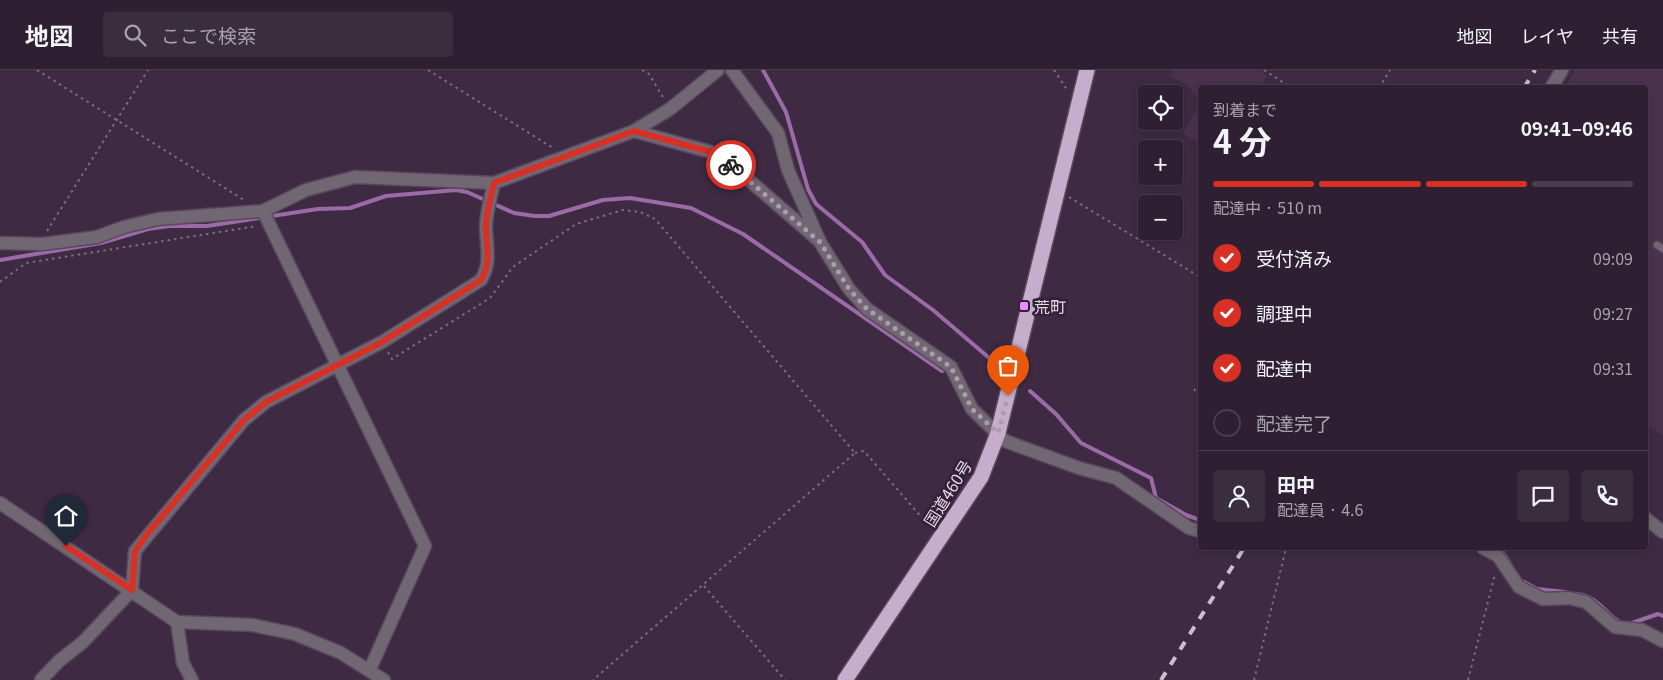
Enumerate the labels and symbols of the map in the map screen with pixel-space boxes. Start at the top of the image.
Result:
courier [706,140,756,190]
place label: 荒町 [1034,294,1066,318]
marker: 荒町 [1018,300,1030,312]
pin [987,345,1029,396]
street label: 国道460号 [917,455,977,531]
pin [45,495,87,546]

